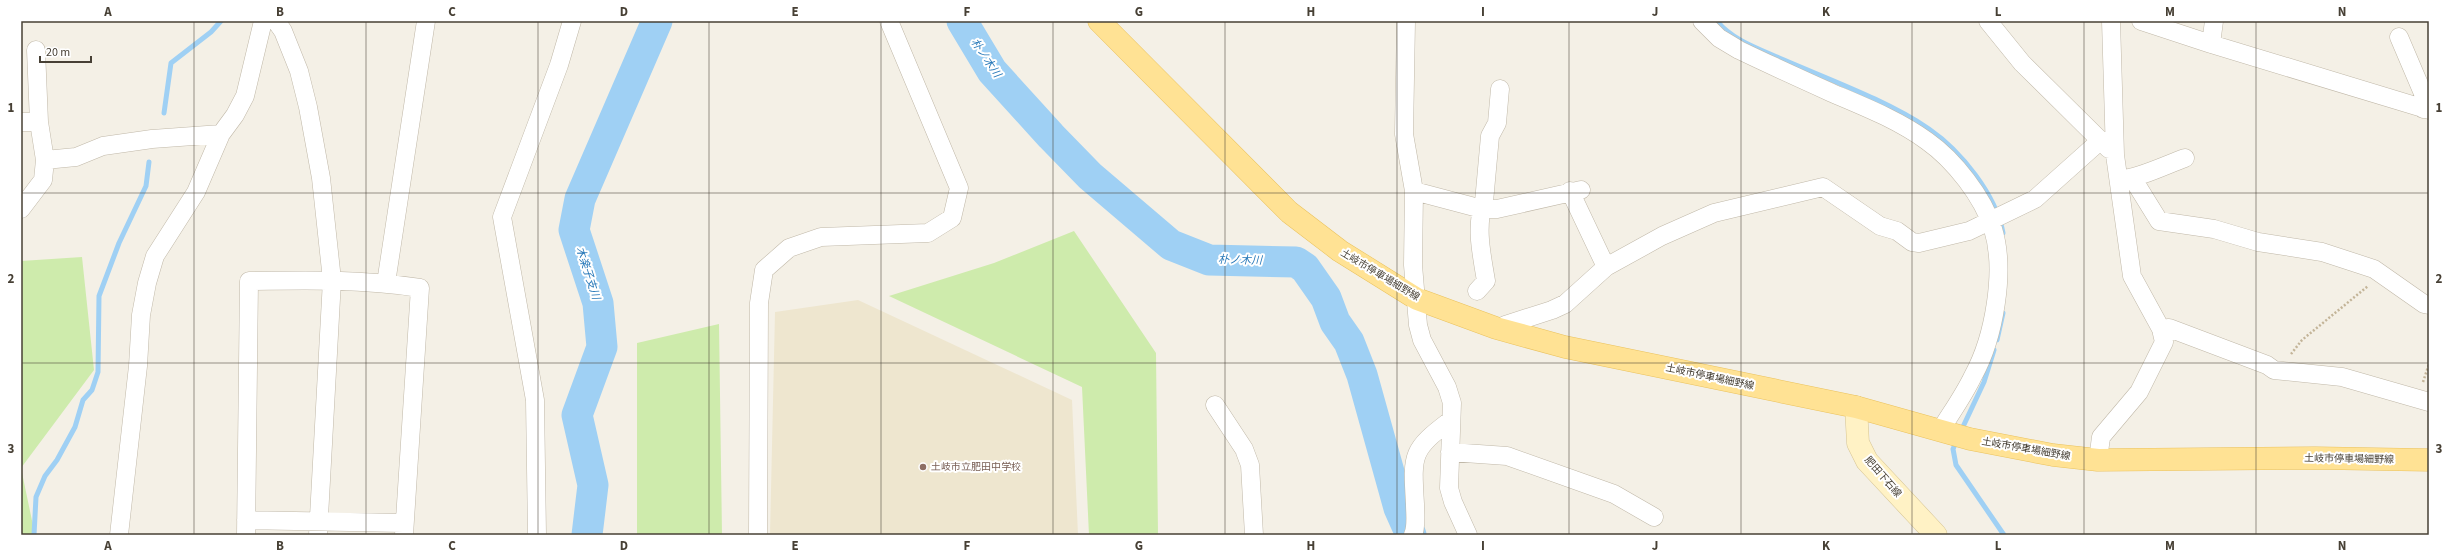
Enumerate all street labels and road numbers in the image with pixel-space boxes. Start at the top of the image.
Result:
street label: 土岐市停車場細野線 [1338,246,1422,304]
street label: 土岐市停車場細野線 [1665,361,1755,393]
street label: 土岐市停車場細野線 [1980,434,2072,464]
street label: 土岐市停車場細野線 [2304,451,2394,467]
street label: 肥田下石線 [1861,454,1905,500]

